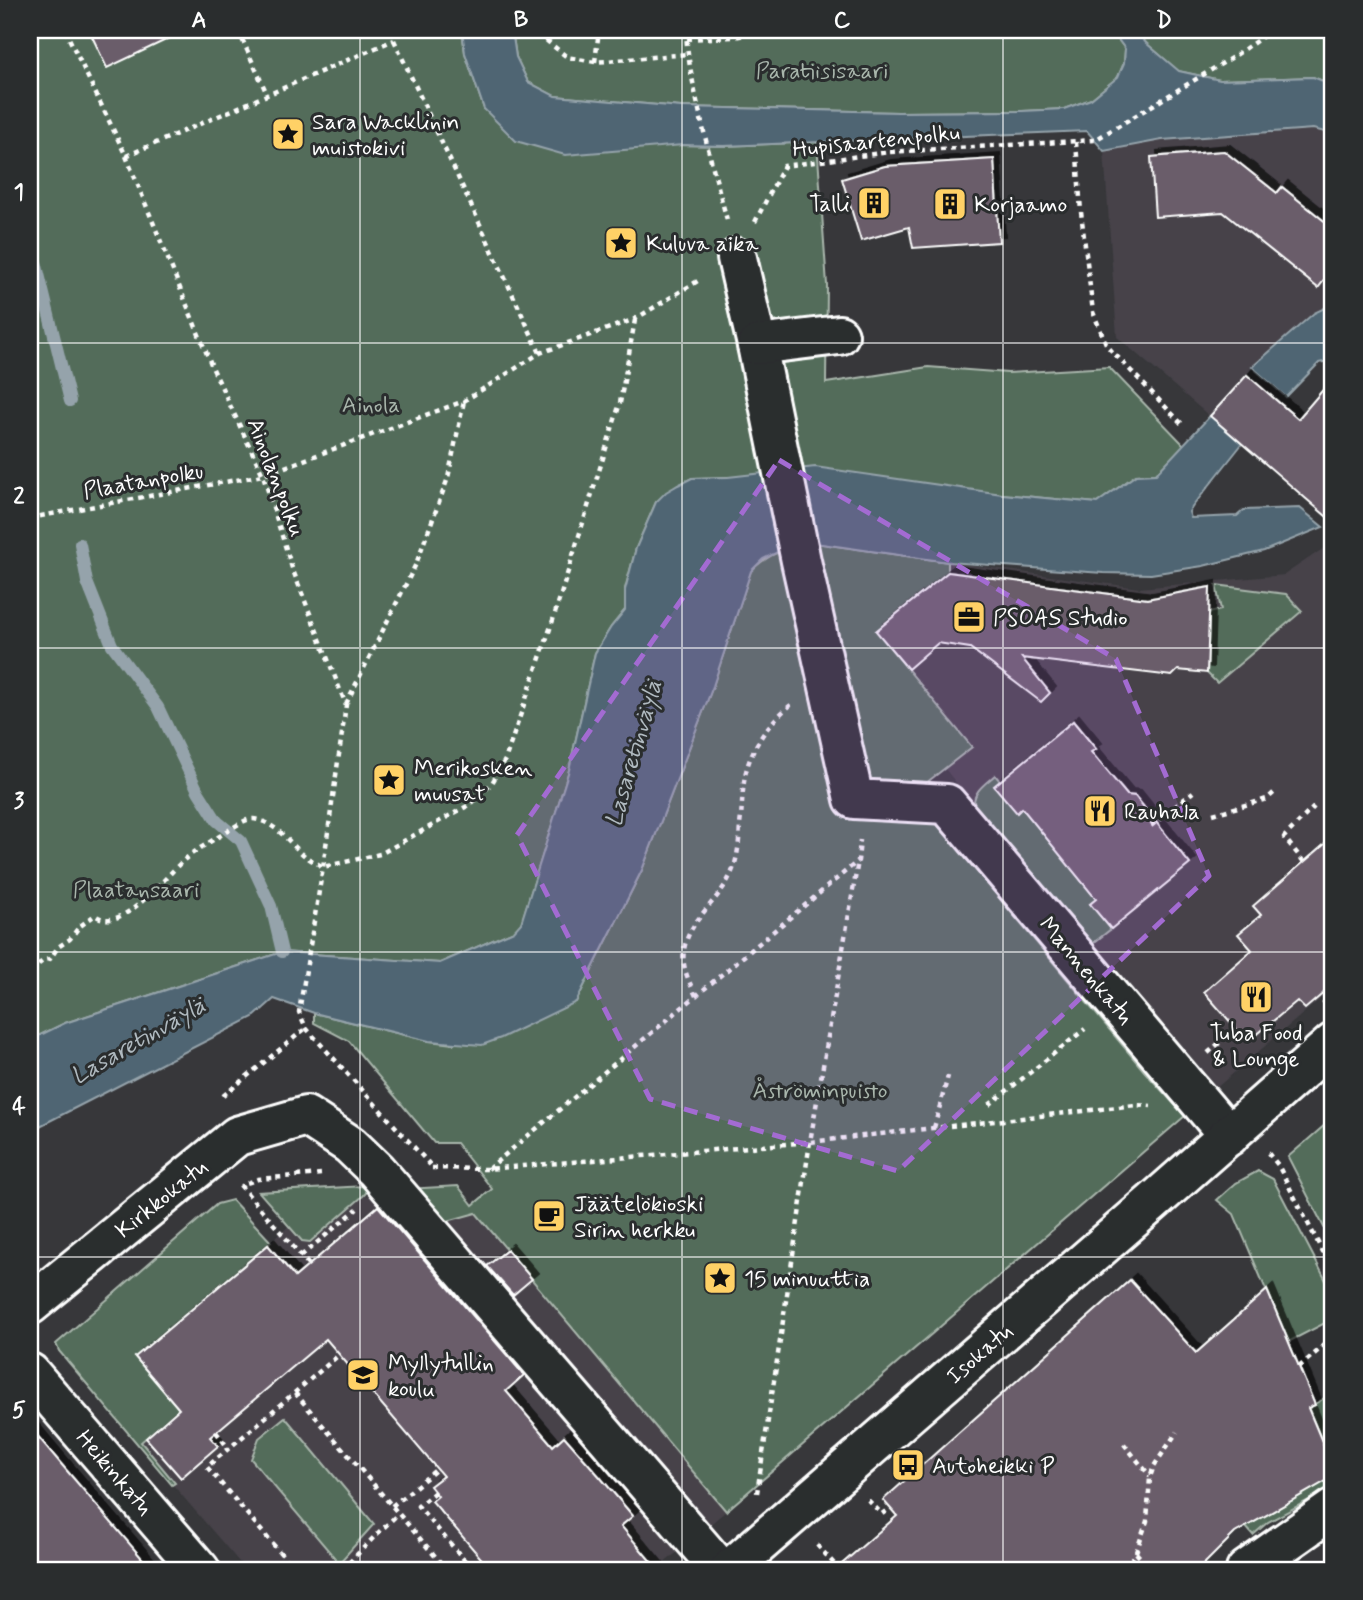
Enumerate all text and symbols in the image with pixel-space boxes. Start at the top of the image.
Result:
text: A [191,6,207,36]
text: B [514,6,529,36]
text: C [834,6,851,36]
text: D [1156,6,1172,36]
park label: Paratiisisaari [756,57,888,87]
place label: Sara Wacklinin muistokivi [312,108,460,164]
place icon: Sara Wacklinin muistokivi [269,115,307,153]
street label: Hupisaartenpolku [791,118,961,166]
text: 1 [14,178,24,208]
building icon: Talli [855,184,893,222]
building icon: Korjaamo [931,185,969,223]
place label: Talli [809,190,850,220]
place label: Korjaamo [974,191,1067,221]
place icon: Kuluva aika [602,224,640,262]
place label: Kuluva aika [646,230,759,260]
park label: Ainola [342,391,400,421]
street label: Ainolanpolku [239,414,311,541]
street label: Plaatanpolku [81,457,206,507]
text: 2 [13,482,25,512]
office icon: PSOAS Studio [950,598,988,636]
place label: PSOAS Studio [993,604,1128,634]
water label: Lasaretinväylä [599,675,671,830]
place label: Merikosken muusat [414,754,533,810]
place icon: Merikosken muusat [370,761,408,799]
text: 3 [14,787,25,817]
restaurant icon: Rauhala [1081,792,1119,830]
place label: Rauhala [1124,798,1200,828]
park label: Plaatansaari [73,876,199,906]
street label: Mannenkatu [1031,911,1139,1032]
restaurant icon: Tuba Food & Lounge [1237,978,1275,1016]
water label: Lasaretinväylä [66,989,213,1092]
place label: Tuba Food & Lounge [1209,1019,1303,1077]
park label: Åströminpuisto [752,1077,888,1107]
text: 4 [12,1092,26,1122]
street label: Kirkkokatu [110,1153,215,1246]
place label: Jäätelökioski Sirin herkku [574,1190,703,1246]
cafe icon: Jäätelökioski Sirin herkku [530,1197,568,1235]
place icon: 15 minuuttia [701,1259,739,1297]
place label: 15 minuuttia [744,1265,870,1295]
street label: Isokatu [941,1317,1020,1392]
place label: Myllytullin koulu [388,1349,494,1405]
school or university icon: Myllytullin koulu [344,1356,382,1394]
text: 5 [12,1396,26,1426]
street label: Heikinkatu [68,1424,159,1522]
bus stop icon: Autoheikki P [889,1446,927,1484]
place label: Autoheikki P [932,1452,1055,1482]

